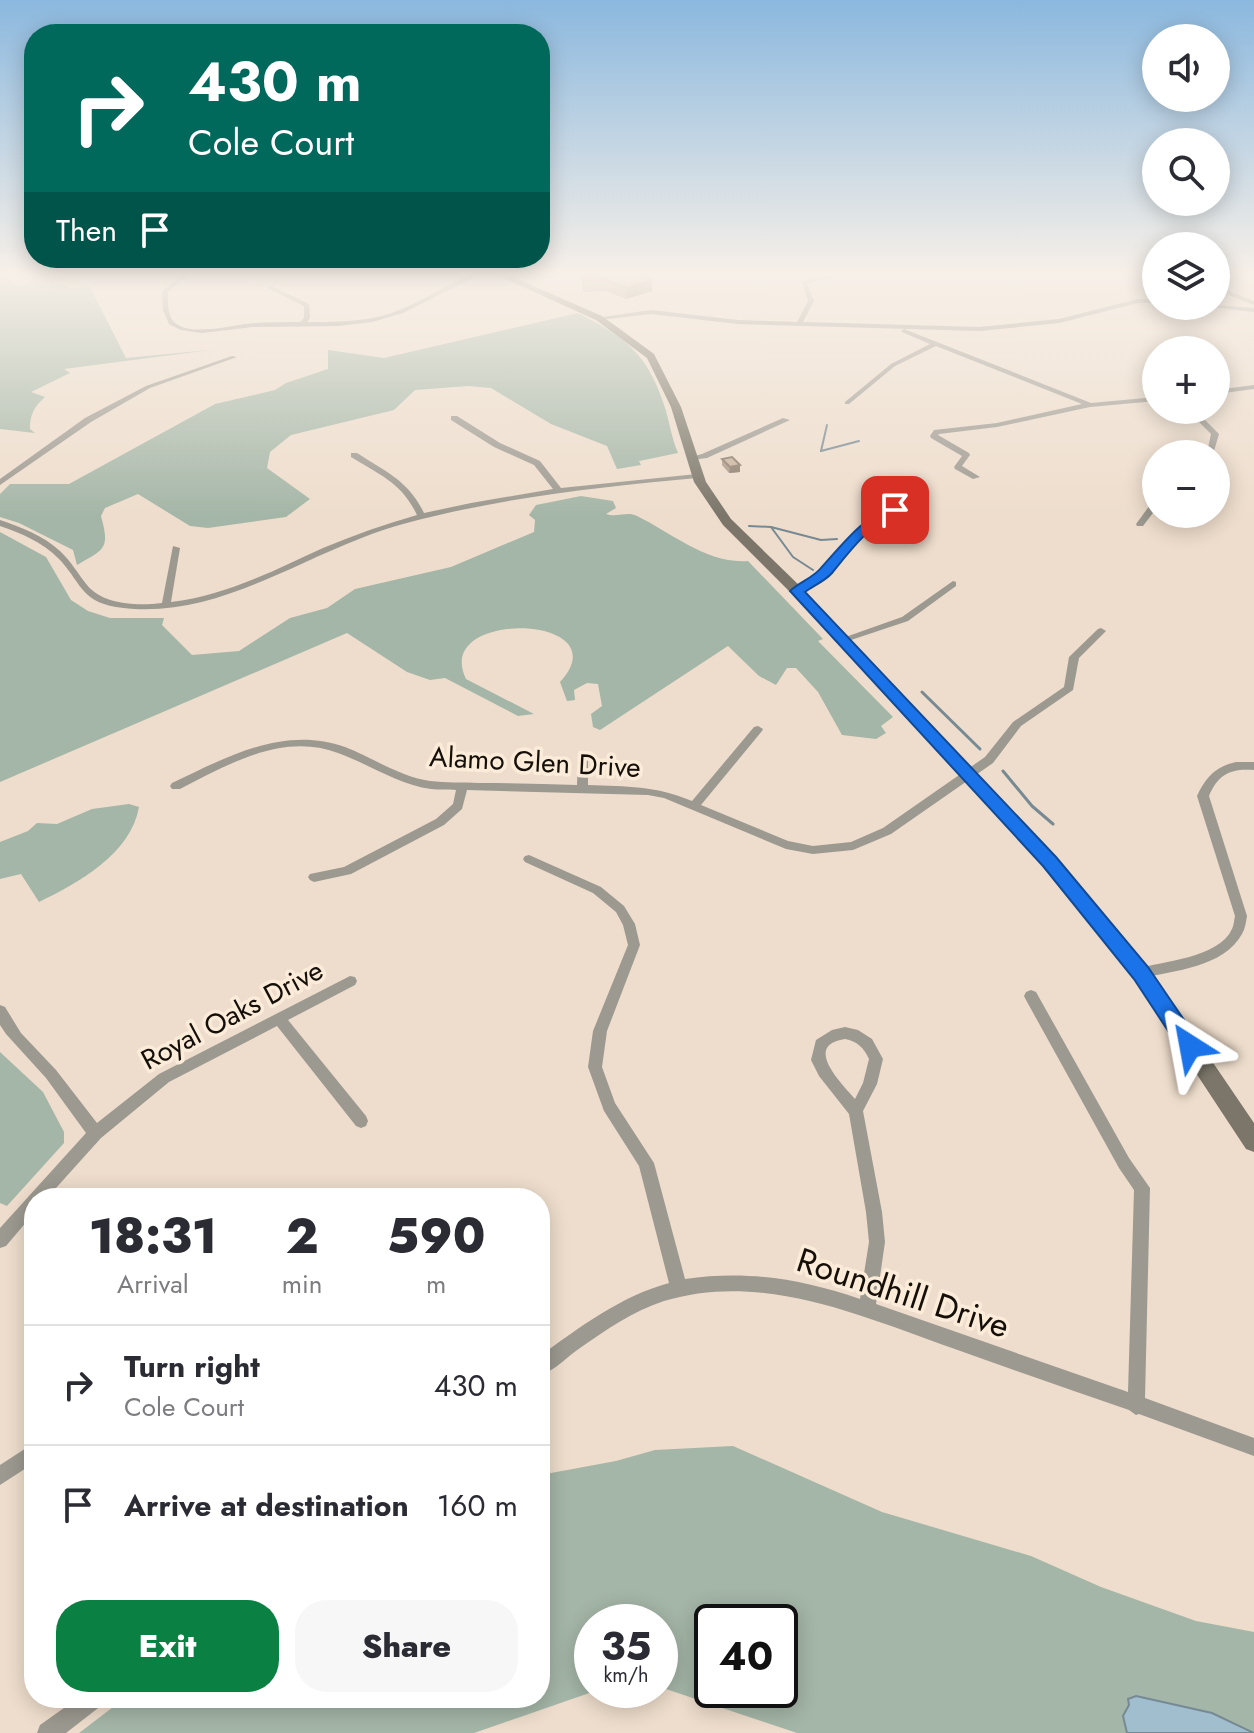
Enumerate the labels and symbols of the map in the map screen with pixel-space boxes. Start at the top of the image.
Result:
pin [861,476,929,544]
street label: Alamo Glen Drive [428,736,642,788]
street label: Royal Oaks Drive [134,950,330,1080]
position arrow [1148,1004,1232,1088]
street label: Roundhill Drive [790,1236,1016,1350]
speed limit sign: 40 [694,1604,798,1708]

